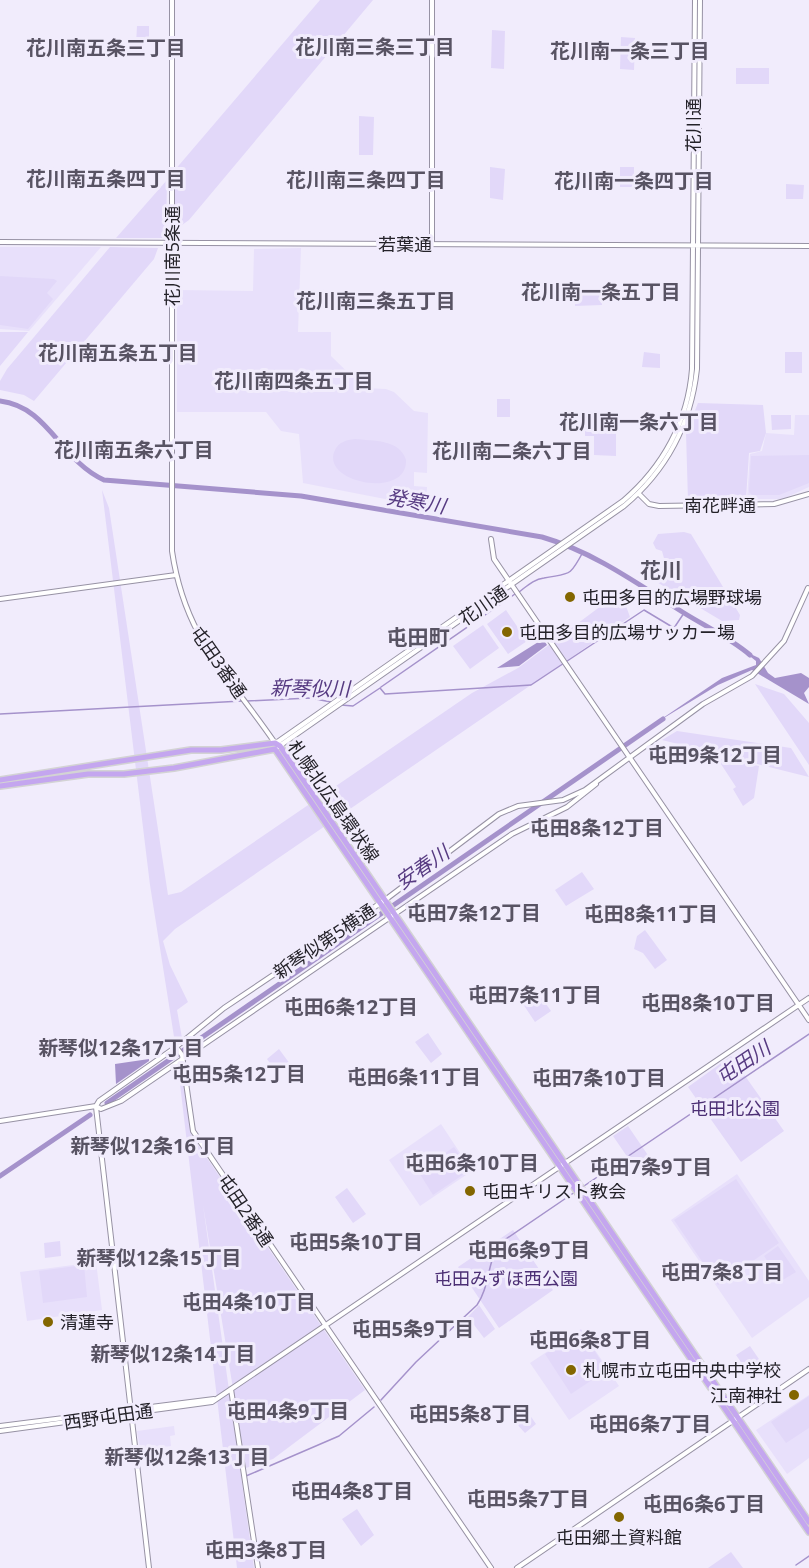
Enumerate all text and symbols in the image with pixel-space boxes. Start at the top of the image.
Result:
district label: 花川南三条三丁目 [295,33,455,60]
district label: 花川南五条三丁目 [26,34,186,61]
district label: 花川南一条三丁目 [550,37,710,64]
street label: 花川通 [681,98,705,152]
district label: 花川南五条四丁目 [26,165,186,192]
district label: 花川南三条四丁目 [286,166,446,193]
district label: 花川南一条四丁目 [554,167,714,194]
street label: 花川南5条通 [160,206,184,306]
street label: 若葉通 [378,232,432,256]
district label: 花川南一条五丁目 [521,278,681,305]
district label: 花川南三条五丁目 [296,287,456,314]
district label: 花川南五条五丁目 [38,339,198,366]
district label: 花川南四条五丁目 [214,367,374,394]
district label: 花川南一条六丁目 [559,408,719,435]
district label: 花川南五条六丁目 [54,436,214,463]
district label: 花川南二条六丁目 [432,437,592,464]
water label: 発寒川 [384,482,450,520]
street label: 南花畔通 [684,493,756,517]
district label: 花川 [640,556,682,584]
street label: 花川通 [454,580,512,630]
place label: 屯田多目的広場野球場 [582,585,762,609]
marker: 屯田多目的広場野球場 [563,590,577,604]
place label: 屯田多目的広場サッカー場 [519,620,735,644]
street label: 屯田3番通 [186,621,252,703]
district label: 屯田町 [387,623,450,651]
marker: 屯田多目的広場サッカー場 [500,625,514,639]
water label: 新琴似川 [270,674,352,702]
street label: 札幌北広島環状線 [283,735,385,867]
district label: 屯田9条12丁目 [648,741,782,768]
district label: 屯田8条12丁目 [530,814,664,841]
water label: 安春川 [390,838,456,895]
street label: 新琴似第5横通 [268,898,380,984]
district label: 屯田7条12丁目 [407,899,541,926]
district label: 屯田8条11丁目 [584,900,718,927]
district label: 屯田7条11丁目 [468,981,602,1008]
district label: 屯田8条10丁目 [641,989,775,1016]
district label: 屯田6条12丁目 [284,993,418,1020]
water label: 屯田川 [711,1033,777,1090]
district label: 新琴似12条17丁目 [38,1034,204,1061]
district label: 屯田5条12丁目 [172,1060,306,1087]
district label: 屯田6条11丁目 [347,1063,481,1090]
district label: 屯田7条10丁目 [532,1064,666,1091]
park label: 屯田北公園 [690,1096,780,1120]
district label: 新琴似12条16丁目 [70,1132,236,1159]
district label: 屯田6条10丁目 [405,1149,539,1176]
district label: 屯田7条9丁目 [590,1153,712,1180]
street label: 屯田2番通 [213,1169,279,1251]
place label: 屯田キリスト教会 [482,1179,626,1203]
marker: 屯田キリスト教会 [463,1184,477,1198]
district label: 屯田5条10丁目 [289,1228,423,1255]
district label: 屯田6条9丁目 [468,1236,590,1263]
district label: 新琴似12条15丁目 [76,1244,242,1271]
district label: 屯田7条8丁目 [661,1258,783,1285]
park label: 屯田みずほ西公園 [434,1266,578,1290]
district label: 屯田4条10丁目 [182,1288,316,1315]
place label: 清蓮寺 [60,1310,114,1334]
marker: 清蓮寺 [41,1315,55,1329]
district label: 屯田5条9丁目 [352,1315,474,1342]
district label: 屯田6条8丁目 [529,1326,651,1353]
district label: 新琴似12条14丁目 [90,1340,256,1367]
place label: 札幌市立屯田中央中学校 [583,1358,781,1382]
marker: 札幌市立屯田中央中学校 [564,1363,578,1377]
place label: 江南神社 [710,1383,782,1407]
marker: 江南神社 [787,1388,801,1402]
district label: 屯田4条9丁目 [227,1397,349,1424]
street label: 西野屯田通 [62,1398,154,1434]
district label: 屯田5条8丁目 [409,1400,531,1427]
district label: 屯田6条7丁目 [589,1410,711,1437]
district label: 新琴似12条13丁目 [104,1443,270,1470]
district label: 屯田4条8丁目 [291,1477,413,1504]
district label: 屯田5条7丁目 [467,1485,589,1512]
district label: 屯田6条6丁目 [643,1490,765,1517]
marker: 屯田郷土資料館 [612,1510,626,1524]
place label: 屯田郷土資料館 [556,1525,682,1549]
district label: 屯田3条8丁目 [205,1536,327,1563]

